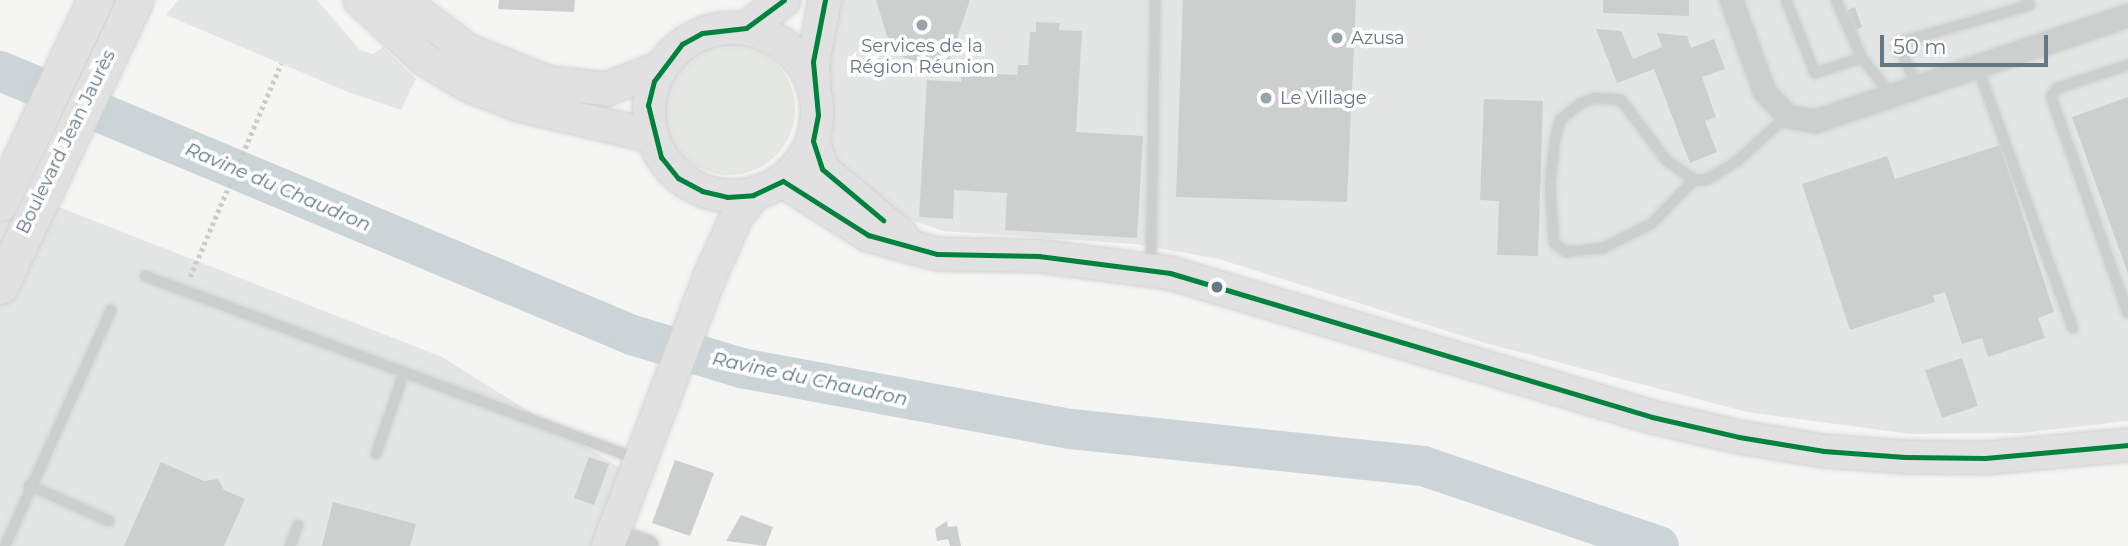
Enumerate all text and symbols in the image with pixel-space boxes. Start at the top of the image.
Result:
marker: Services de la Région Réunion [914,17,930,33]
scale bar [1883,21,2051,65]
place label: Azusa [1351,27,1405,49]
marker: Azusa [1329,30,1345,46]
text: 50 m [1893,34,1947,59]
place label: Services de la Région Réunion [849,36,995,78]
street label: Boulevard Jean Jaurès [12,47,120,237]
place label: Le Village [1280,87,1367,109]
marker: Le Village [1258,90,1274,106]
water label: Ravine du Chaudron [182,138,374,236]
unlabelled marker [1210,280,1224,294]
water label: Ravine du Chaudron [710,347,910,411]

